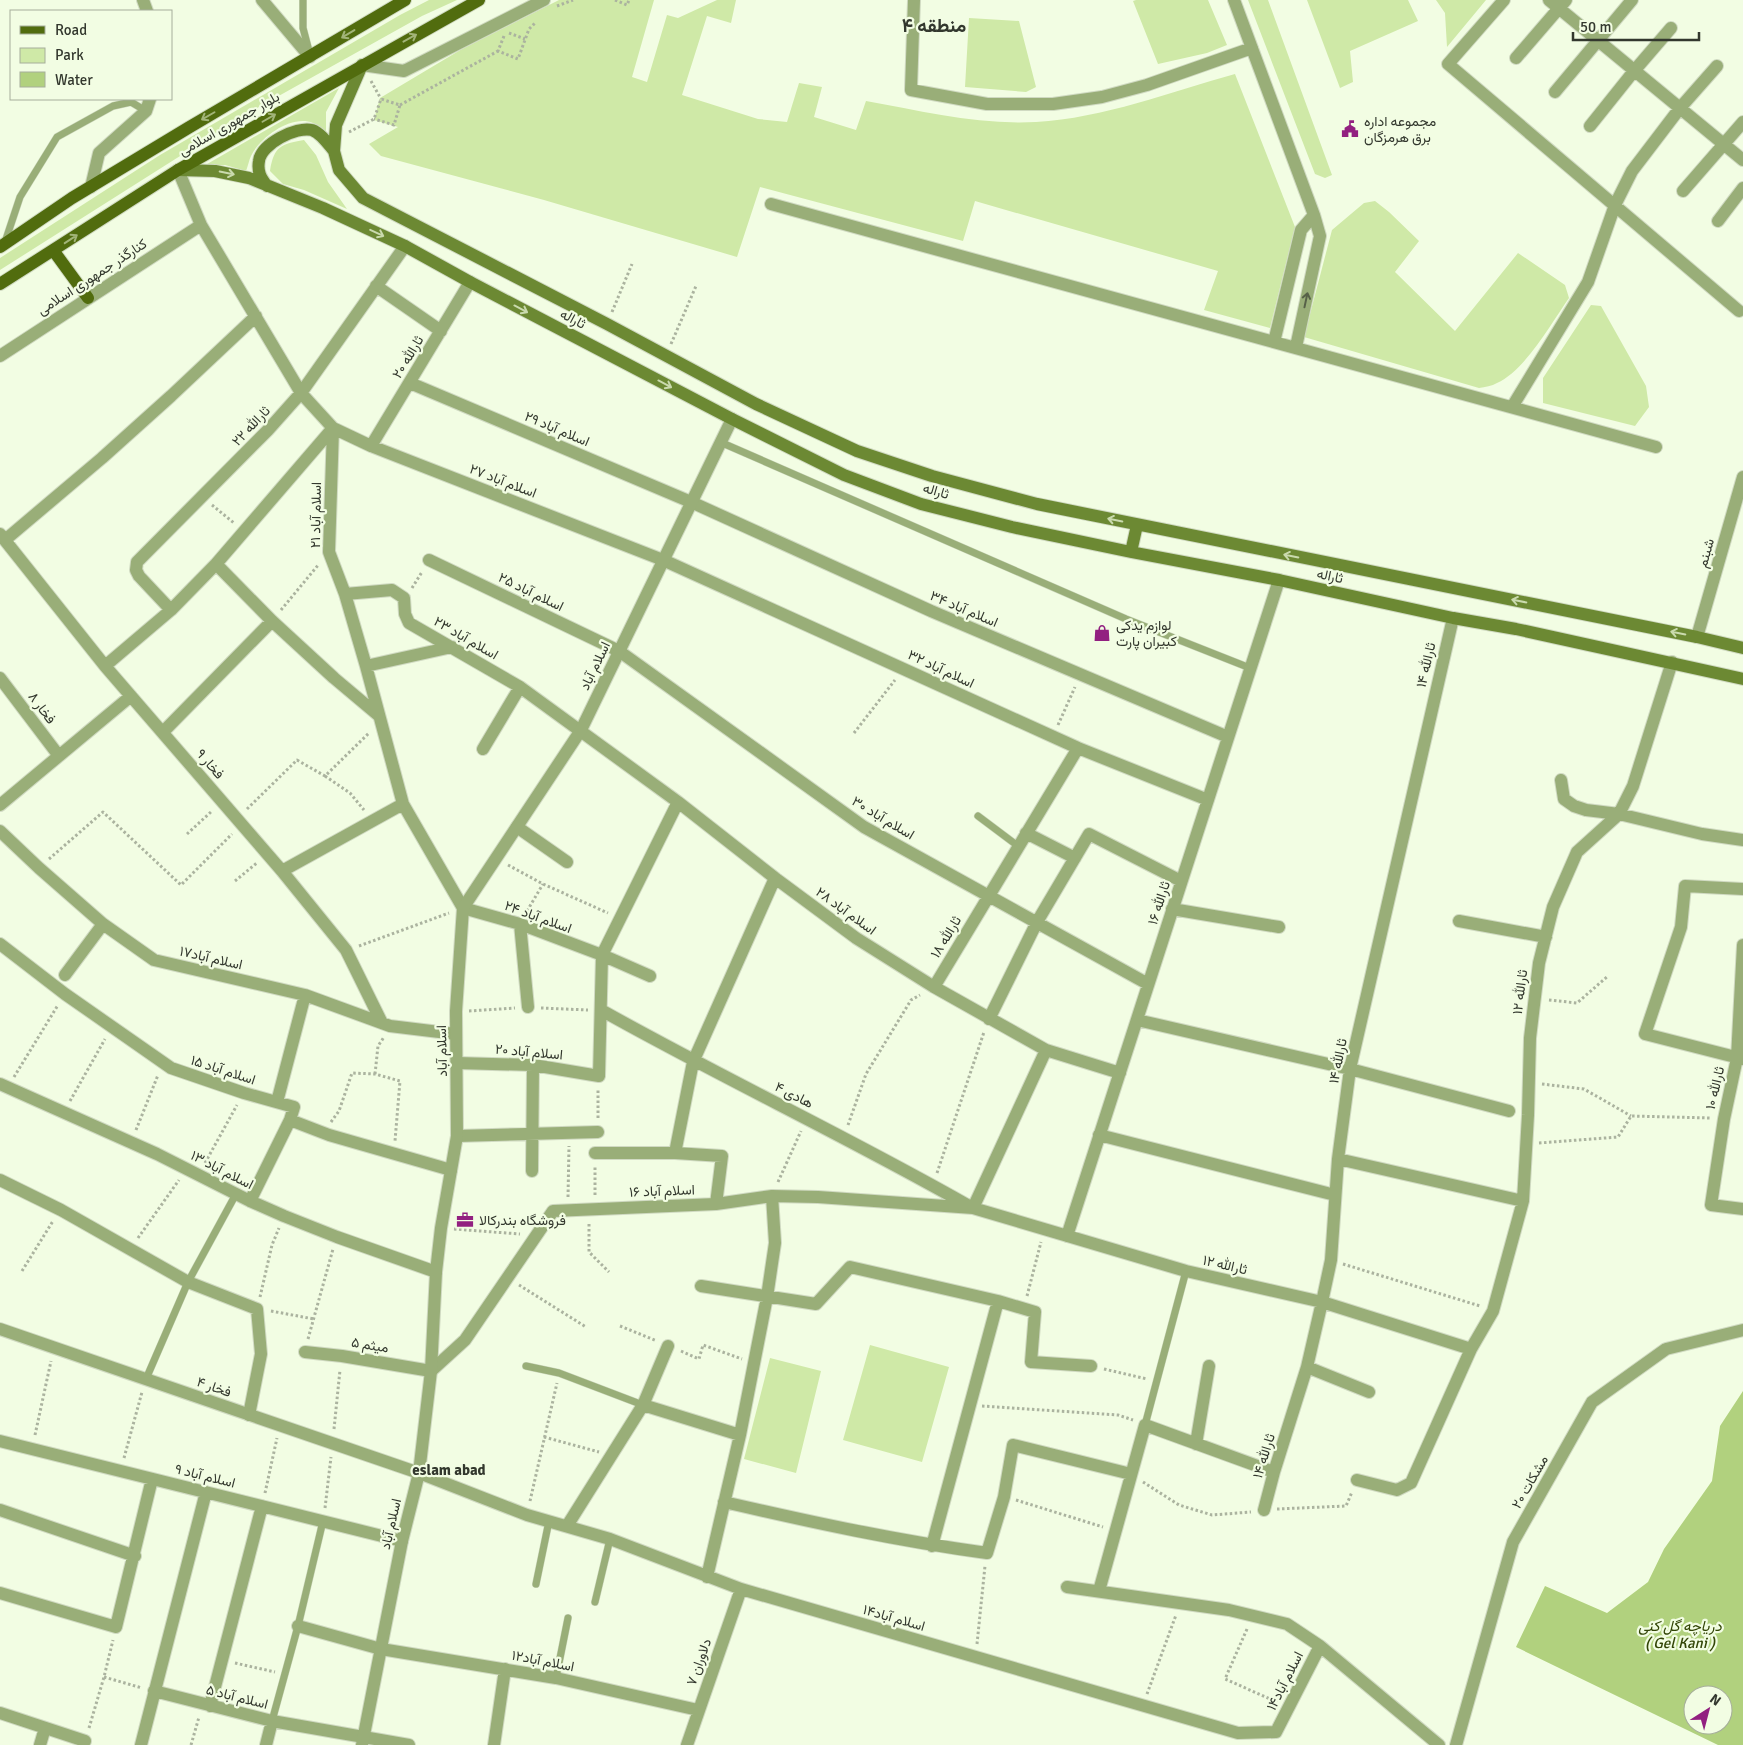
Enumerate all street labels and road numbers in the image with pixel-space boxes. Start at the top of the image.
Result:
street label: بلوار جمهوری اسلامی [175,88,283,160]
street label: کنارگذر جمهوری اسلامی [34,235,150,319]
street label: ثاراله [557,305,589,333]
street label: ثارالله ۲۰ [389,332,428,382]
street label: ثارالله ۲۲ [228,402,274,450]
street label: اسلام آباد ۲۹ [522,408,592,450]
street label: اسلام آباد ۲۷ [467,460,539,502]
street label: ثاراله [921,479,952,503]
street label: اسلام آباد ۲۱ [307,482,325,548]
street label: شبنم [1694,536,1718,570]
street label: ثاراله [1315,565,1345,587]
street label: اسلام آباد ۲۵ [496,569,566,615]
street label: اسلام آباد ۳۴ [927,587,1001,631]
street label: اسلام آباد ۲۳ [431,613,501,663]
street label: اسلام آباد [576,639,614,693]
street label: ثارالله ۱۴ [1413,640,1440,689]
street label: اسلام آباد ۳۲ [905,646,977,692]
street label: فخار ۸ [24,689,60,727]
street label: فخار ۹ [192,746,228,782]
street label: اسلام آباد ۳۰ [849,793,917,843]
street label: ثارالله ۱۶ [1144,879,1174,927]
street label: اسلام آباد ۲۸ [812,883,880,939]
street label: اسلام آباد ۲۴ [502,897,574,937]
street label: ثارالله ۱۸ [927,913,965,961]
street label: اسلام آباد۱۷ [178,943,244,973]
street label: ثارالله ۱۲ [1509,968,1531,1015]
street label: اسلام آباد [433,1025,451,1077]
street label: ثارالله ۱۴ [1325,1037,1351,1085]
street label: اسلام آباد ۲۰ [494,1041,564,1063]
street label: اسلام آباد ۱۵ [188,1052,258,1088]
street label: ثارالله ۱۰ [1702,1064,1728,1111]
street label: هادی ۴ [772,1078,816,1112]
street label: اسلام آباد ۱۳ [188,1147,256,1193]
street label: اسلام آباد ۱۶ [629,1181,695,1201]
street label: ثارالله ۱۲ [1201,1252,1249,1278]
street label: میثم ۵ [350,1334,390,1356]
street label: فخار ۴ [194,1373,234,1401]
street label: ثارالله ۱۴ [1249,1431,1279,1480]
street label: مشکات ۲۰ [1508,1452,1552,1512]
street label: اسلام آباد ۹ [173,1460,237,1492]
street label: اسلام آباد [377,1497,405,1551]
street label: اسلام آباد۱۴ [861,1601,927,1635]
street label: دلاوران ۷ [683,1636,715,1688]
street label: اسلام آباد۱۲ [510,1647,576,1675]
street label: اسلام آباد۱۴ [1263,1649,1307,1713]
street label: اسلام آباد ۵ [204,1681,270,1713]

